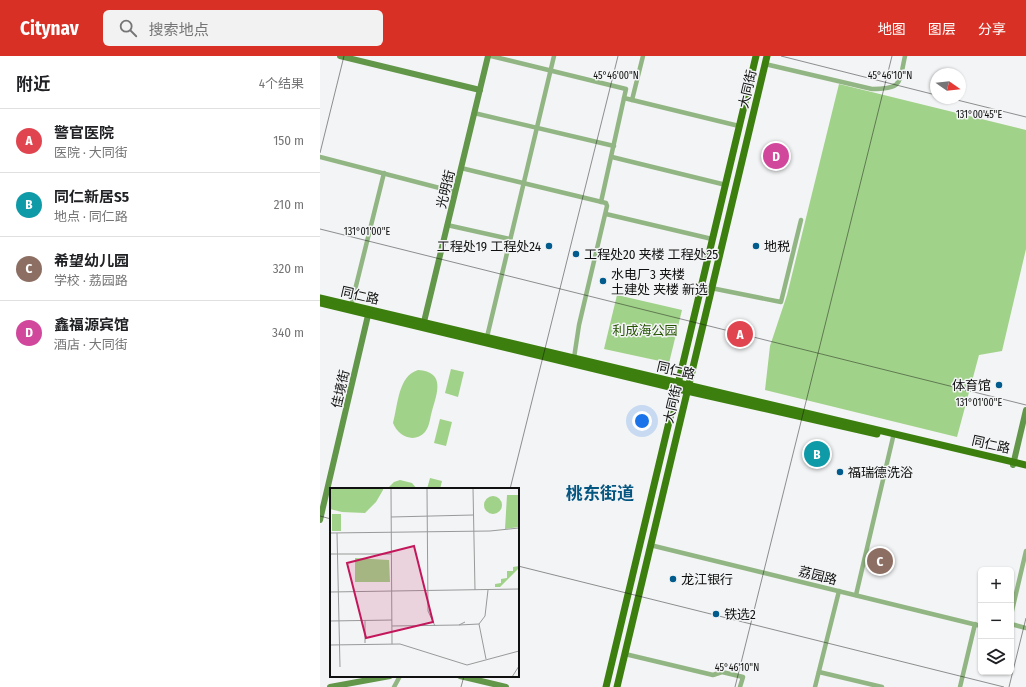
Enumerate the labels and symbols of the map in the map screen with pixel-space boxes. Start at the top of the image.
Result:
street label: 大同街 [736,68,759,110]
north arrow [930,68,966,104]
text: 45°46'00"N [593,70,639,82]
text: 45°46'10"N [868,70,912,82]
text: 131°00'45"E [956,109,1002,121]
pin: D [763,141,789,171]
street label: 光明街 [433,168,457,210]
text: 131°01'00"E [344,226,390,238]
place label: 工程处19 工程处24 [437,239,541,254]
place label: 地税 [764,239,790,254]
marker: 工程处19 工程处24 [544,241,554,251]
marker: 地税 [751,241,761,251]
place label: 工程处20 夹楼 工程处25 [584,247,718,262]
marker: 工程处20 夹楼 工程处25 [571,249,581,259]
place label: 水电厂3 夹楼 土建处 夹楼 新选 [611,267,708,297]
marker: 水电厂3 夹楼 土建处 夹楼 新选 [598,276,608,286]
street label: 同仁路 [339,284,381,307]
pin: A [727,319,753,349]
park label: 利成海公园 [612,323,678,338]
street label: 同仁路 [655,359,697,382]
street label: 佳境街 [329,368,352,410]
place label: 体育馆 [952,378,991,393]
marker: 体育馆 [994,380,1004,390]
street label: 大同街 [661,383,684,425]
text: 131°01'00"E [956,397,1002,409]
your location [632,411,652,431]
street label: 同仁路 [970,433,1012,456]
pin: B [804,439,830,469]
place label: 福瑞德洗浴 [848,465,913,480]
marker: 福瑞德洗浴 [835,467,845,477]
district label: 桃东街道 [566,483,634,504]
inset map [330,488,519,677]
pin: C [867,546,893,576]
street label: 荔园路 [797,563,839,587]
place label: 龙江银行 [681,572,733,587]
marker: 龙江银行 [668,574,678,584]
place label: 铁选2 [724,607,756,622]
marker: 铁选2 [711,609,721,619]
text: 45°46'10"N [715,662,759,674]

